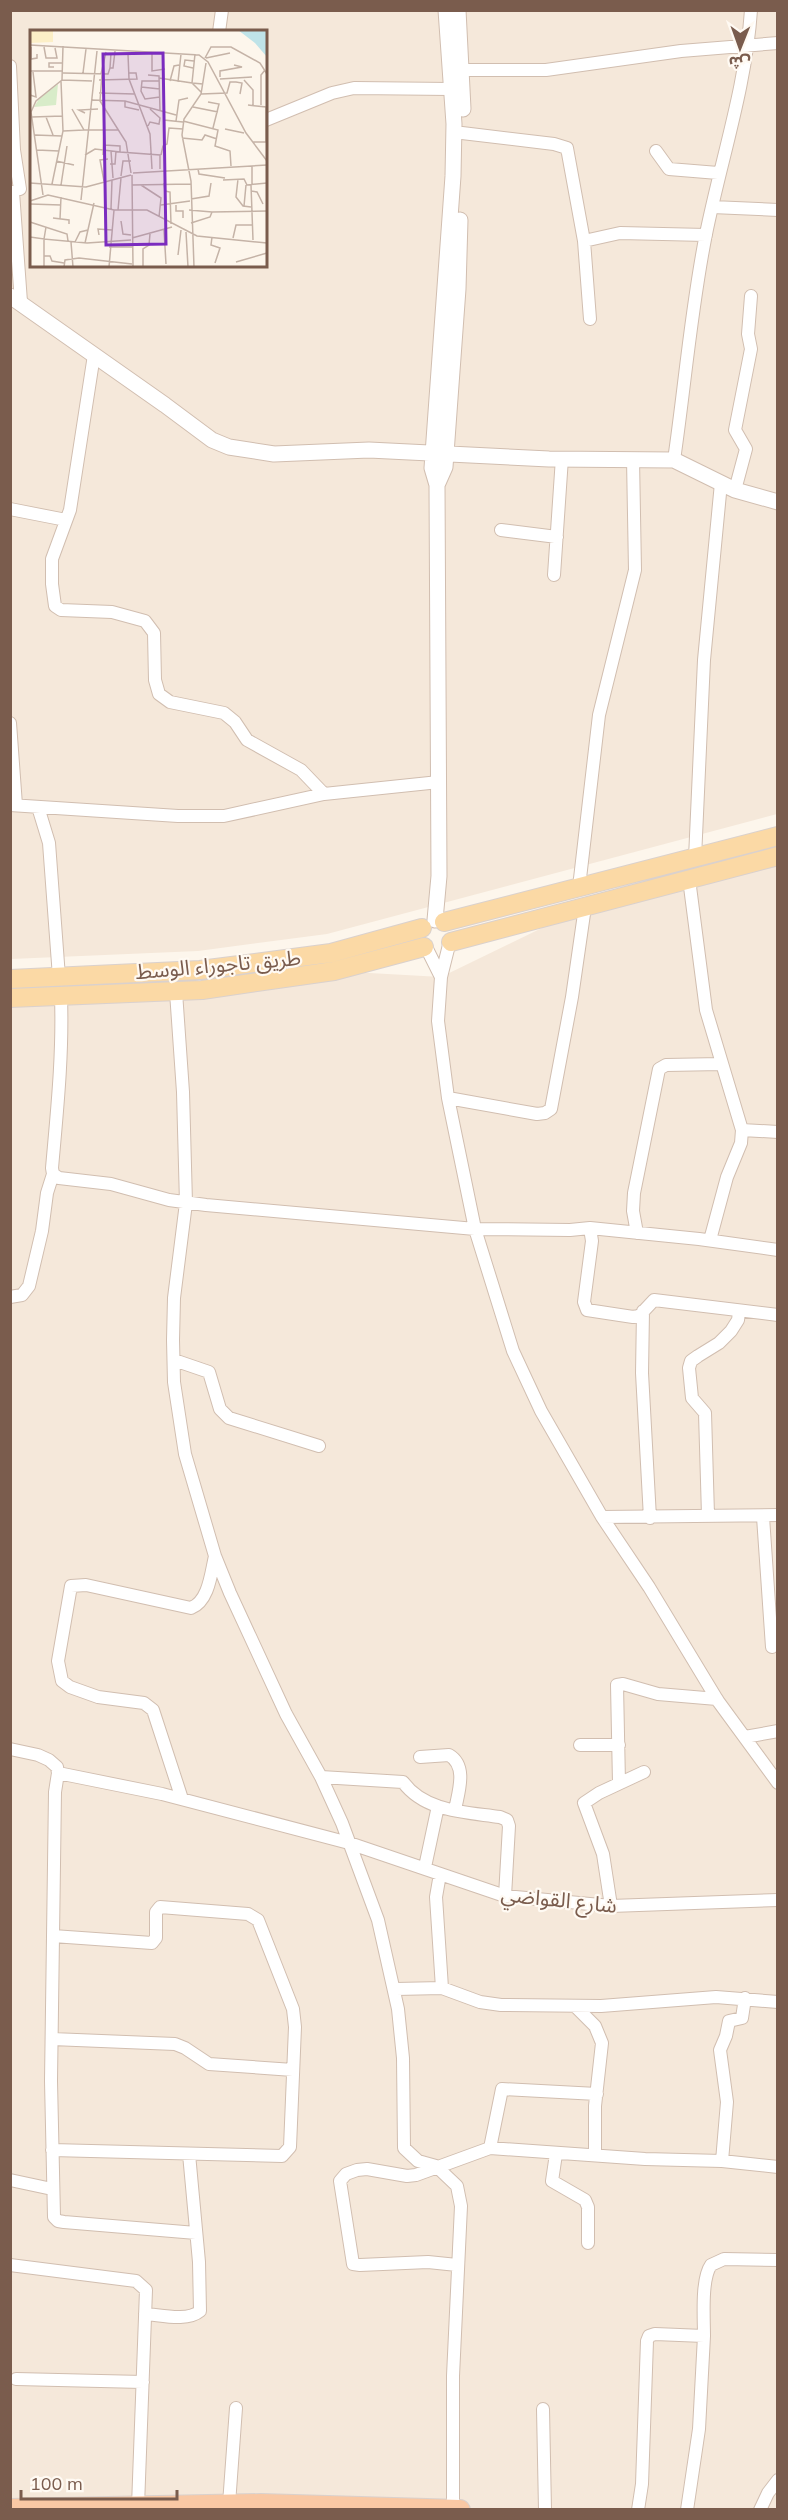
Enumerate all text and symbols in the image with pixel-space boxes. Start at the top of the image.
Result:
north arrow [710,18,770,78]
inset map [30,30,267,267]
text: ش [729,53,751,73]
street label: طريق تاجوراء الوسط [134,944,302,985]
street label: شارع القواضي [499,1880,618,1922]
scale bar [21,2463,177,2501]
text: 100 m [30,2472,83,2495]

